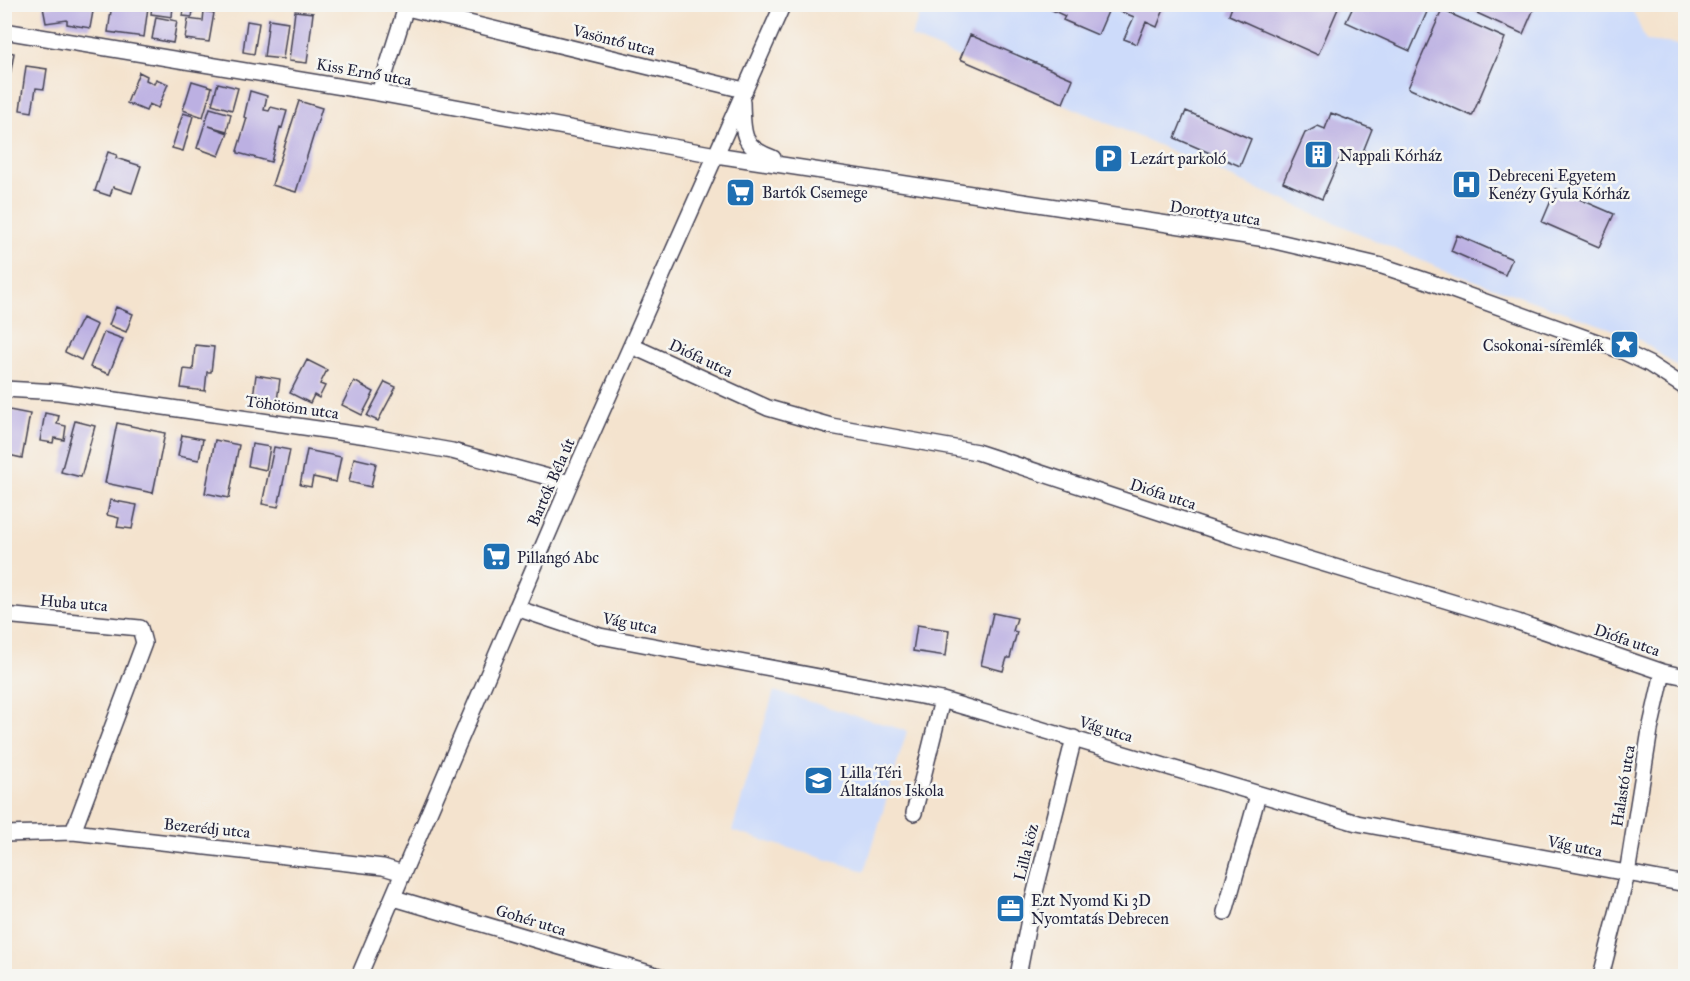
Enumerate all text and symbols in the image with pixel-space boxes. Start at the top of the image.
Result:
street label: Vasöntő utca [570,20,657,59]
street label: Kiss Ernő utca [315,54,413,90]
building icon: Nappali Kórház [1302,139,1334,171]
parking icon: Lezárt parkoló [1093,142,1125,174]
place label: Nappali Kórház [1339,146,1443,165]
place label: Lezárt parkoló [1130,149,1226,168]
place label: Debreceni Egyetem Kenézy Gyula Kórház [1488,166,1630,203]
hospital icon: Debreceni Egyetem Kenézy Gyula Kórház [1451,168,1483,200]
supermarket icon: Bartók Csemege [725,176,757,208]
place label: Bartók Csemege [762,183,868,203]
street label: Dorottya utca [1168,196,1262,230]
place icon: Csokonai-síremlék [1609,329,1641,361]
street label: Diófa utca [666,335,736,381]
place label: Csokonai-síremlék [1483,336,1605,355]
street label: Töhötöm utca [244,391,340,423]
street label: Bartók Béla út [523,435,579,529]
street label: Diófa utca [1128,474,1199,514]
supermarket icon: Pillangó Abc [480,541,512,573]
place label: Pillangó Abc [517,548,599,568]
street label: Huba utca [39,591,109,615]
street label: Vág utca [600,608,659,639]
street label: Diófa utca [1592,620,1663,660]
street label: Vág utca [1076,712,1135,747]
street label: Halastó utca [1607,744,1639,828]
place label: Lilla Téri Általános Iskola [839,763,944,800]
school or university icon: Lilla Téri Általános Iskola [803,765,835,797]
street label: Bezerédj utca [163,814,251,842]
street label: Lilla köz [1010,821,1042,882]
street label: Vág utca [1545,831,1604,862]
place label: Ezt Nyomd Ki 3D Nyomtatás Debrecen [1031,891,1169,928]
office icon: Ezt Nyomd Ki 3D Nyomtatás Debrecen [994,893,1026,925]
street label: Gohér utca [494,900,569,940]

